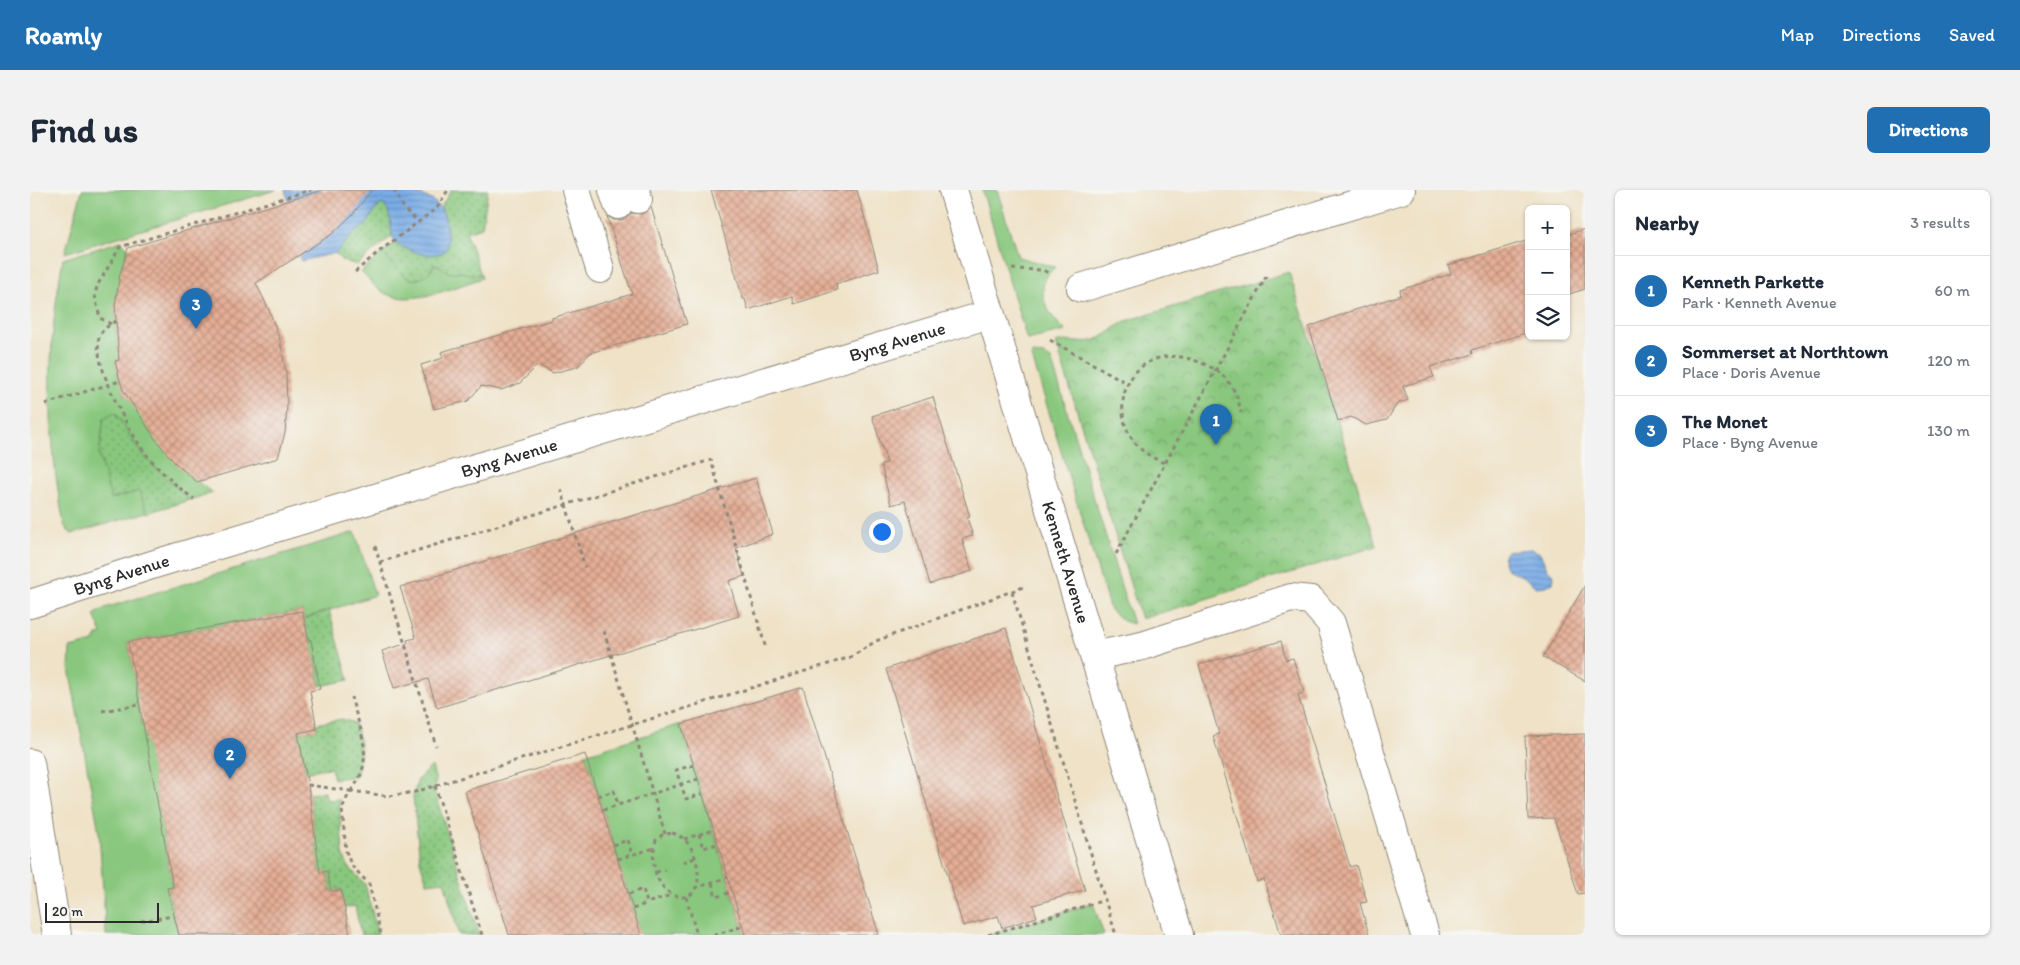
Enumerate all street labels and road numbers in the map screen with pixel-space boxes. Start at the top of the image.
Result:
street label: Byng Avenue [847,317,948,367]
street label: Byng Avenue [459,433,560,483]
street label: Kenneth Avenue [1037,499,1095,626]
street label: Byng Avenue [71,549,172,600]

